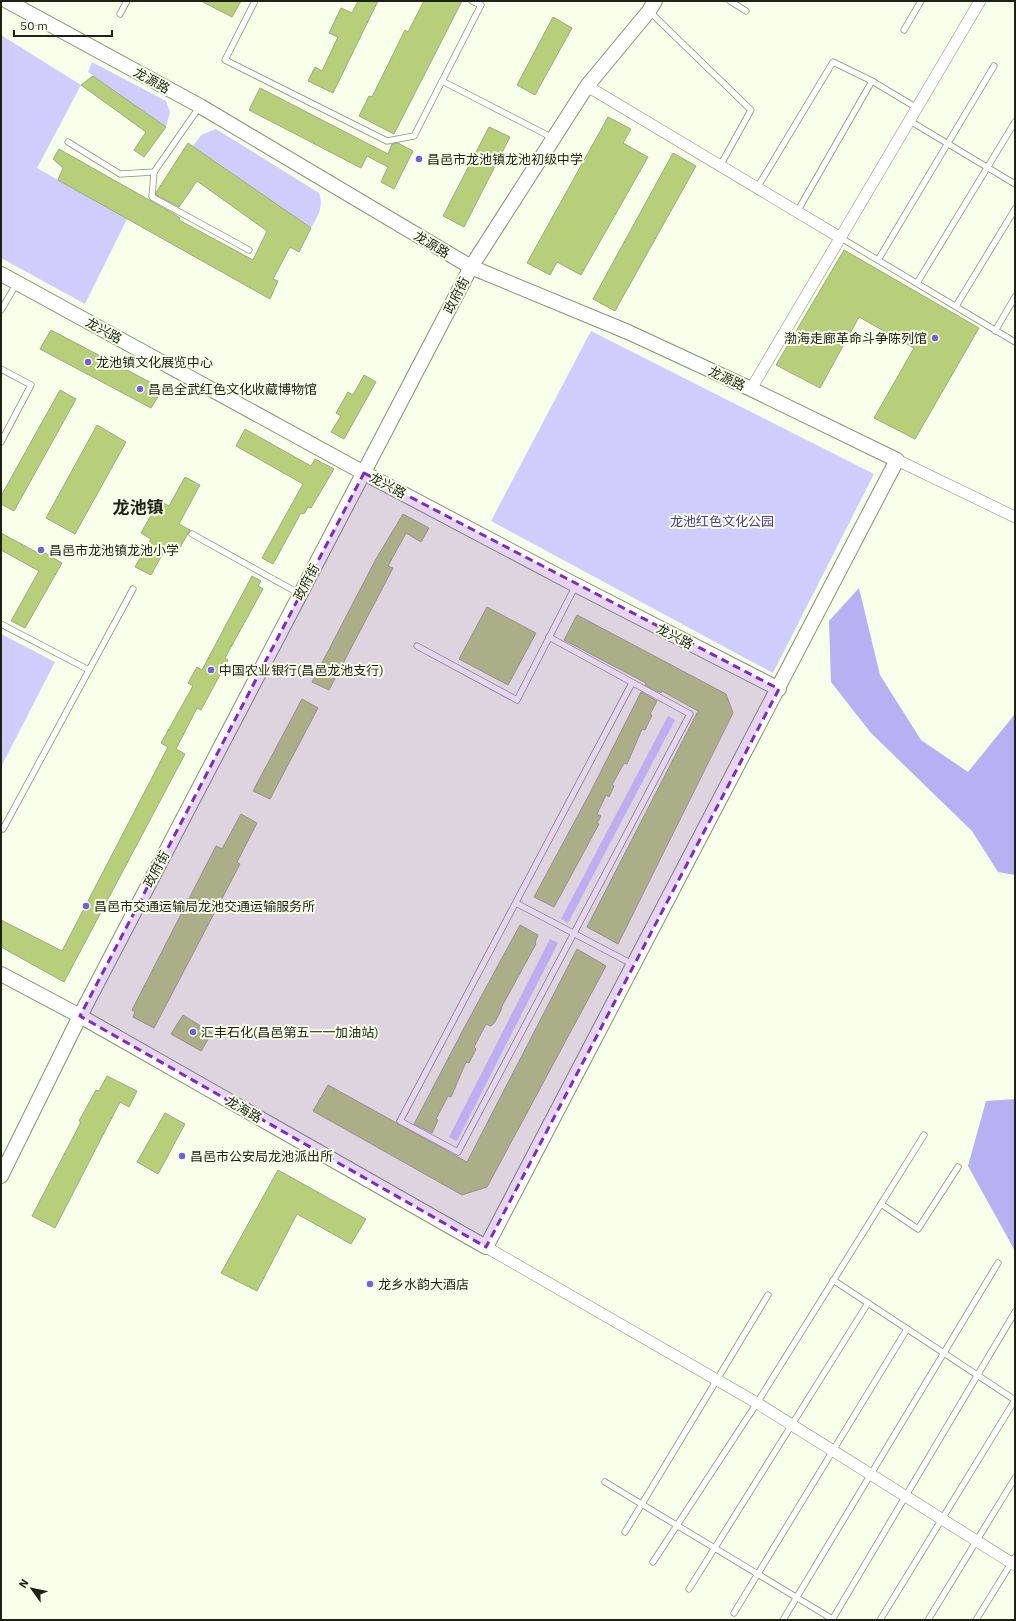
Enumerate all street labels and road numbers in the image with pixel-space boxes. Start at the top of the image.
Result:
street label: 龙源路 [131,64,173,97]
street label: 龙源路 [411,227,453,262]
street label: 政府街 [440,274,473,316]
street label: 龙兴路 [83,314,125,347]
street label: 龙源路 [706,363,748,394]
street label: 龙兴路 [367,469,409,502]
street label: 政府街 [290,561,323,603]
street label: 龙兴路 [654,620,696,653]
street label: 政府街 [140,848,173,890]
street label: 龙海路 [223,1092,265,1127]

